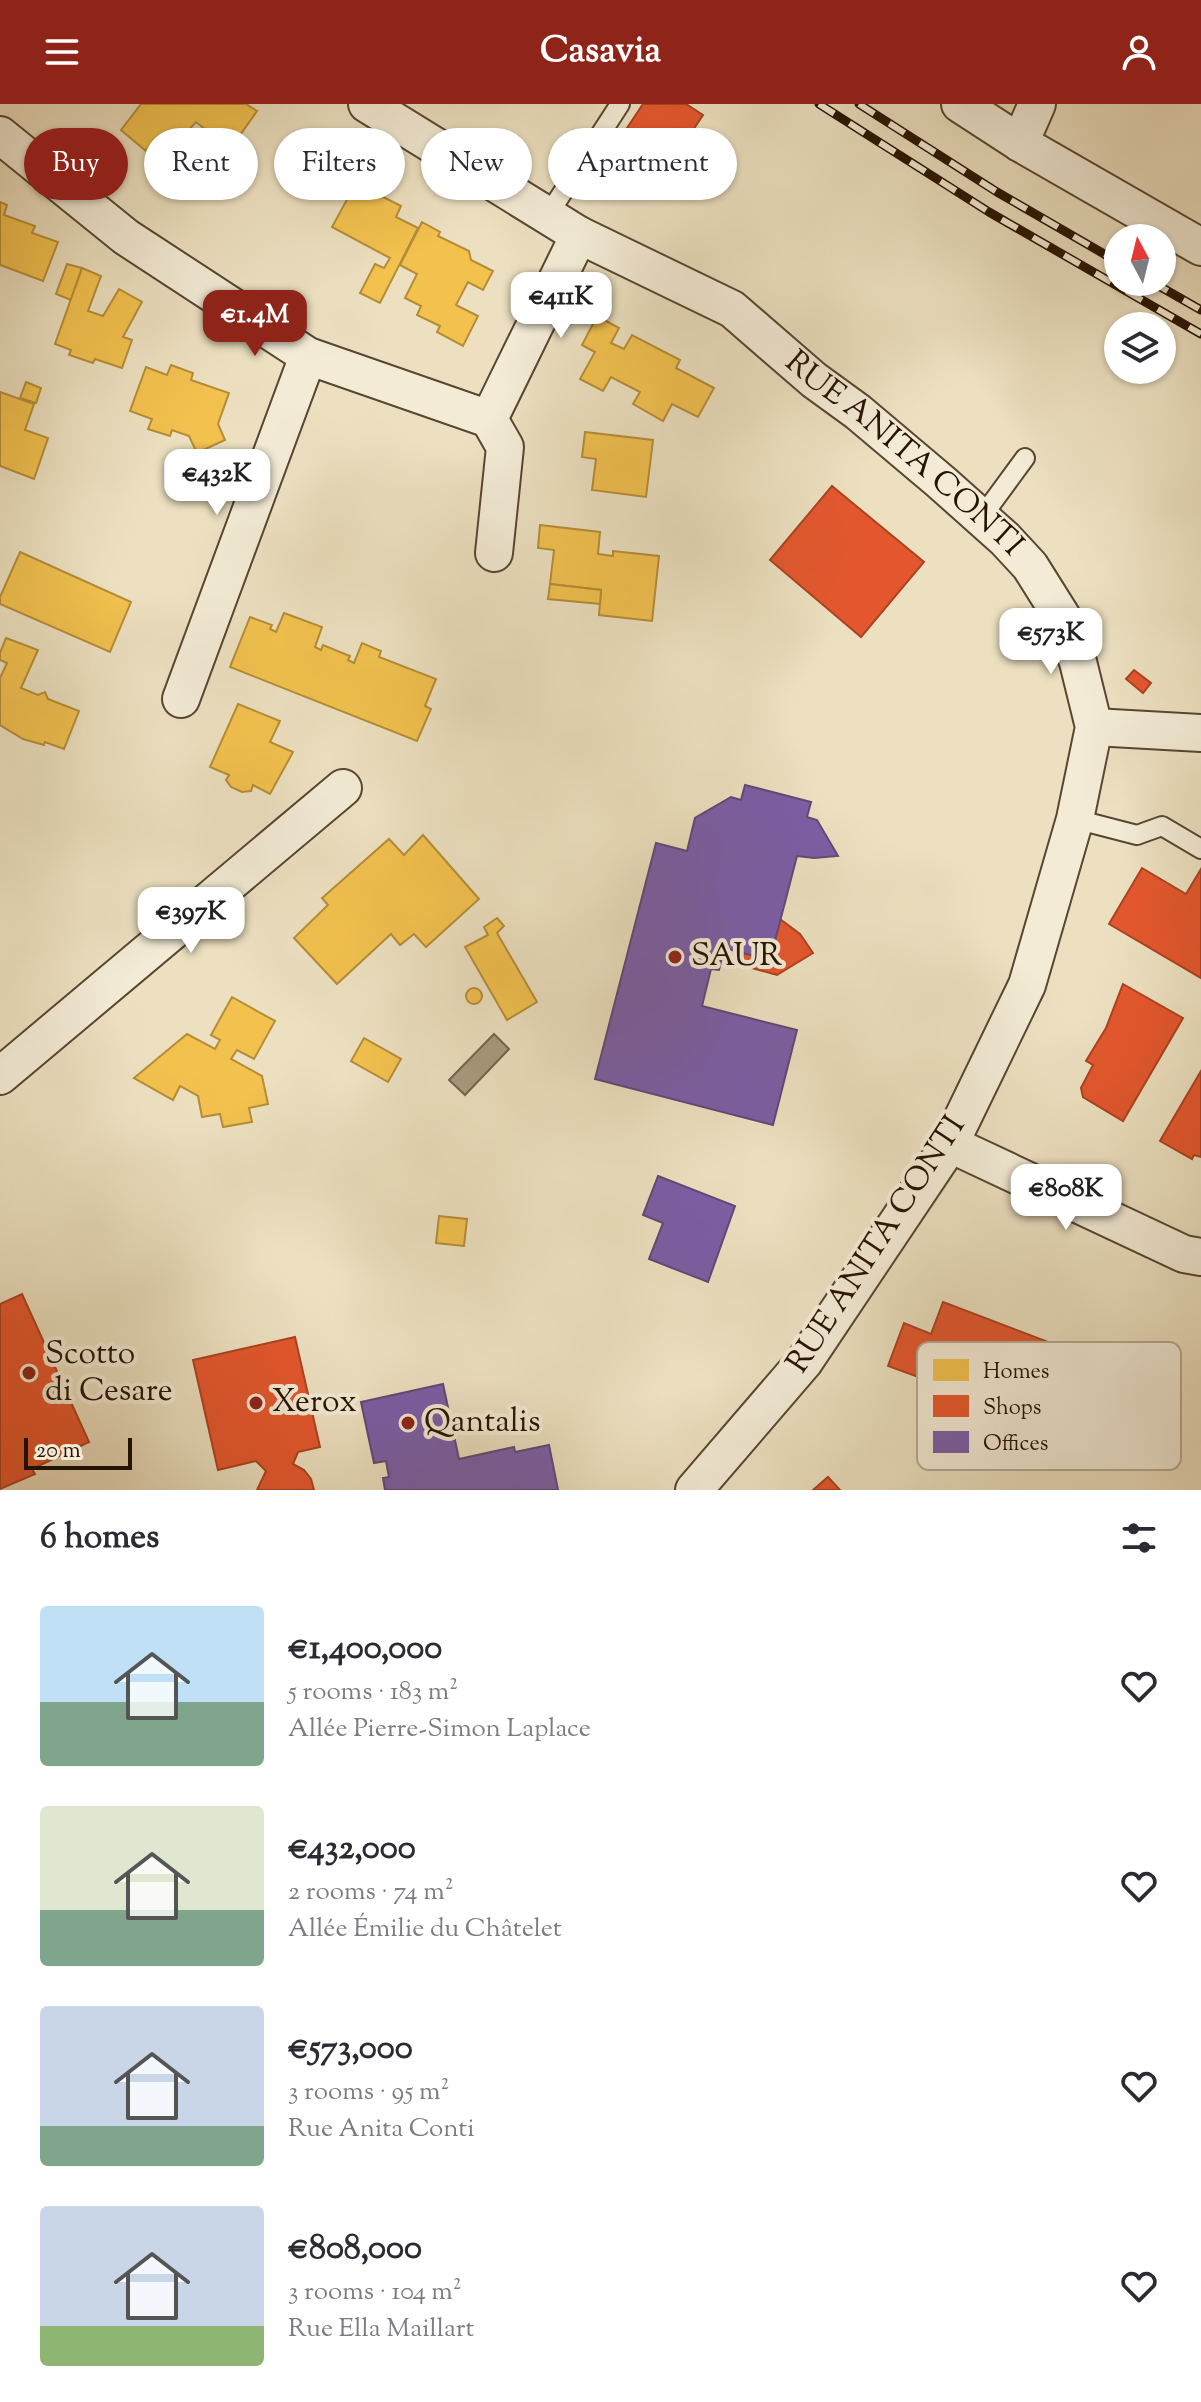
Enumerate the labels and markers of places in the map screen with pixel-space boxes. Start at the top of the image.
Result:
pin: €411K [505,272,617,340]
pin: €1.4M [199,290,311,358]
pin: €432K [161,449,273,517]
pin: €573K [995,608,1107,676]
pin: €397K [135,887,247,955]
place label: SAUR [691,934,782,980]
marker: SAUR [666,948,684,966]
pin: €808K [1010,1164,1122,1232]
place label: Scotto di Cesare [45,1332,173,1415]
marker: Scotto di Cesare [20,1364,38,1382]
place label: Xerox [272,1380,357,1426]
marker: Xerox [247,1394,265,1412]
place label: Qantalis [424,1400,540,1446]
marker: Qantalis [399,1414,417,1432]

